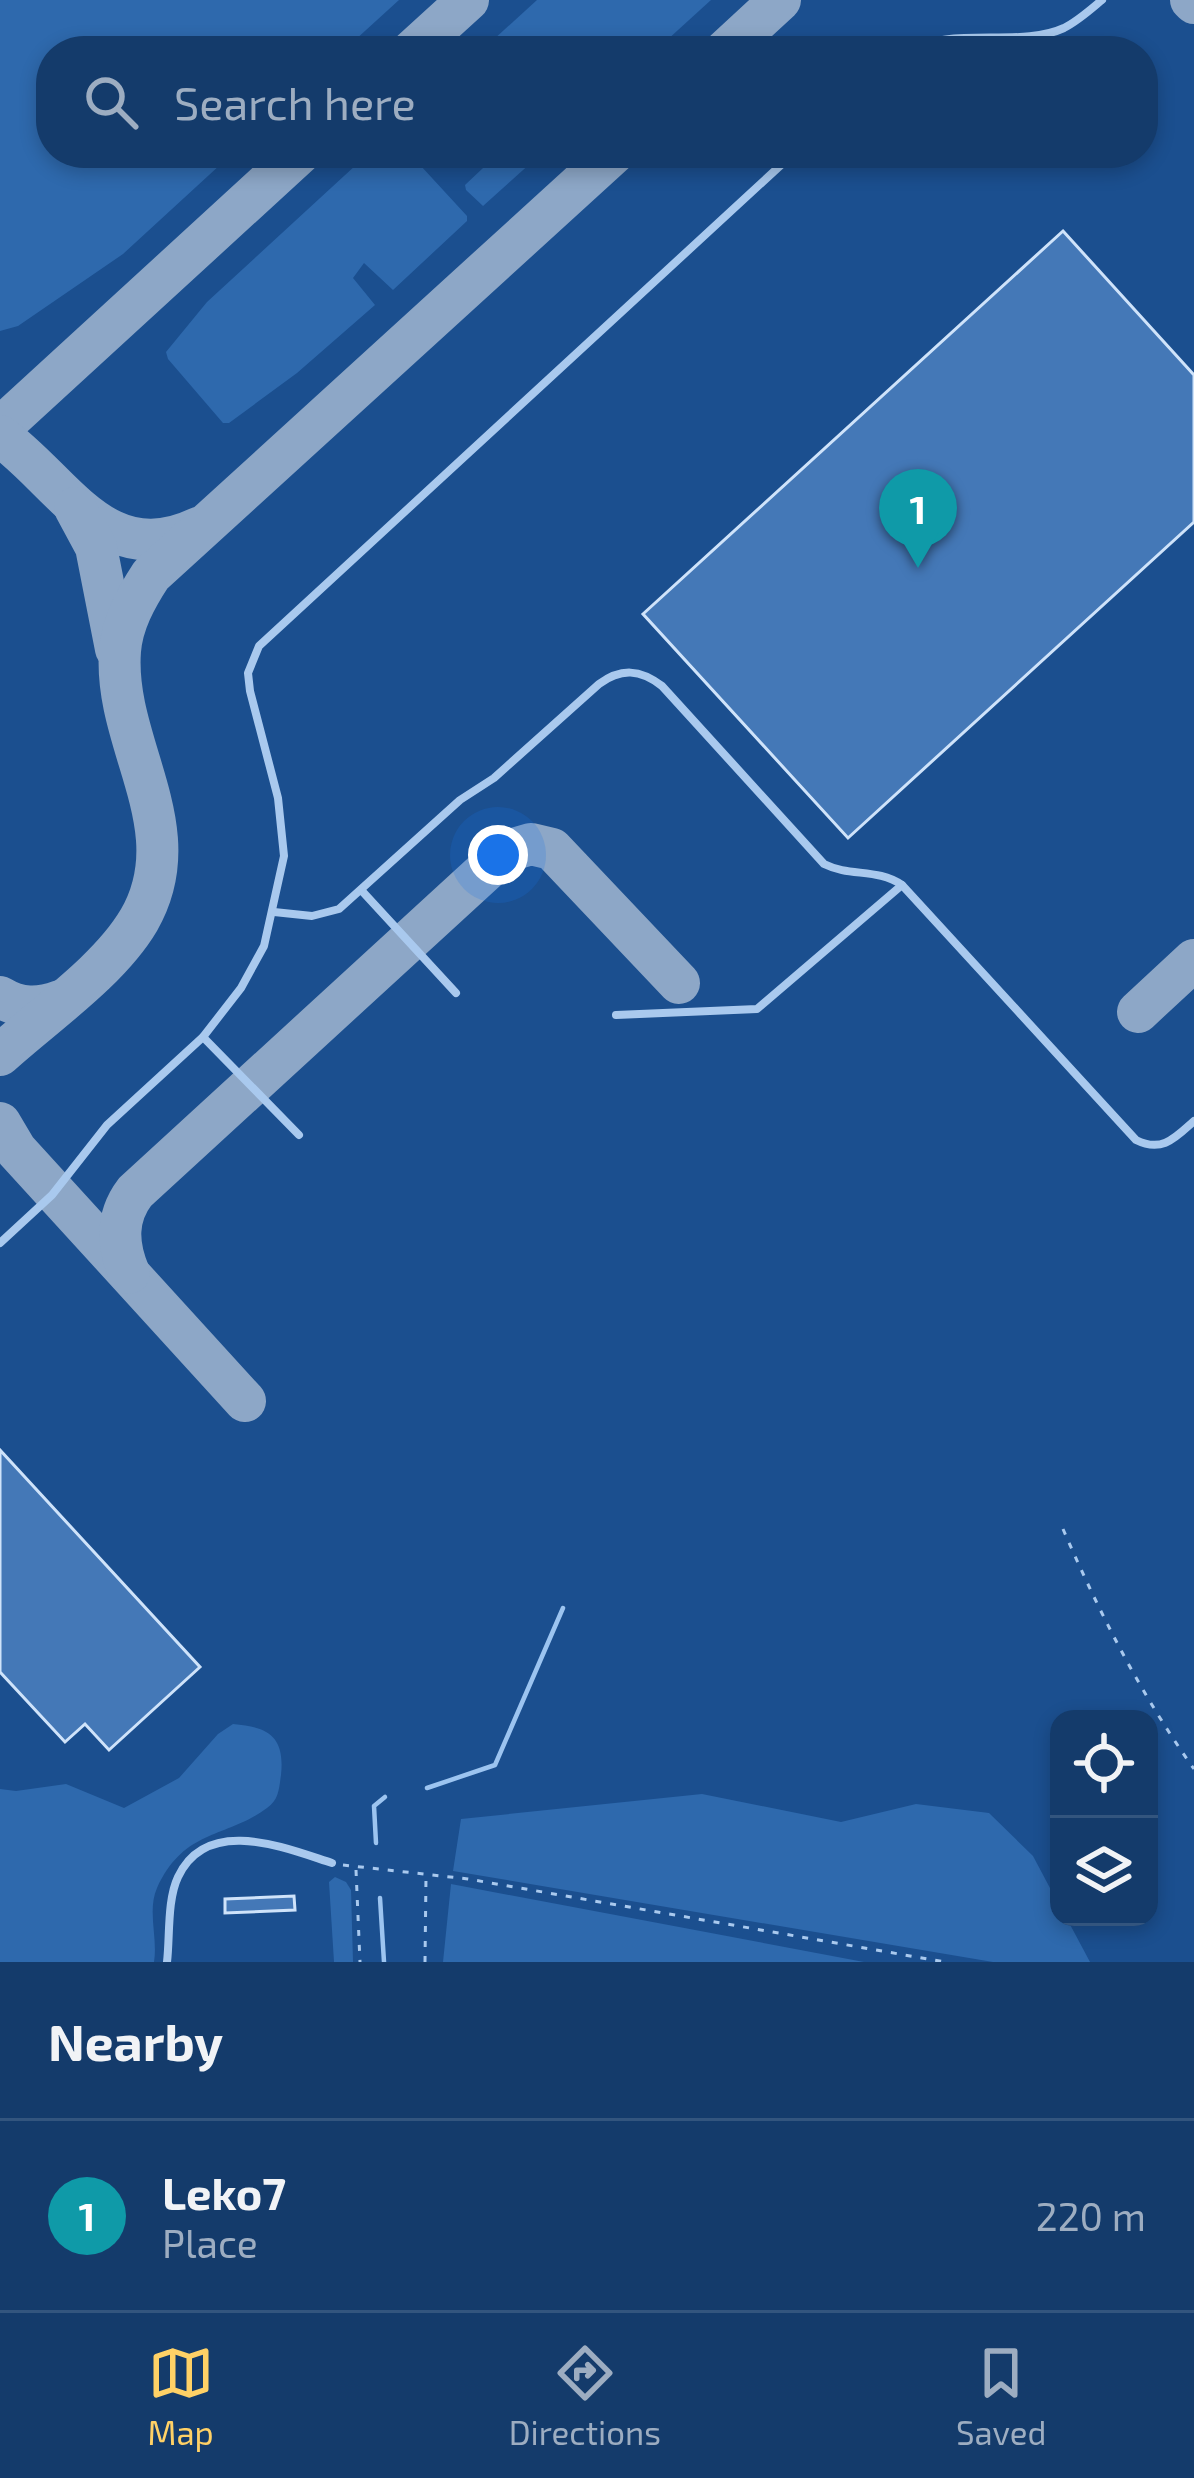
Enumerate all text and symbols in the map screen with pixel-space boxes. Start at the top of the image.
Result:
search box [36,36,1158,168]
icon: search [78,69,144,135]
text: Search here [174,75,416,129]
pin: 1 [879,469,957,568]
your location [468,825,528,885]
map controls [1050,1710,1158,1926]
button: locate [1050,1710,1158,1818]
button: layers [1050,1818,1158,1926]
text: Nearby [48,2010,223,2071]
text: Leko7 [162,2165,286,2219]
text: 1 [79,2192,95,2239]
text: 220 m [1036,2192,1146,2239]
text: Place [162,2219,258,2266]
tab: Map [148,2340,214,2452]
tab: Directions [509,2340,661,2452]
tab: Saved [956,2340,1046,2452]

